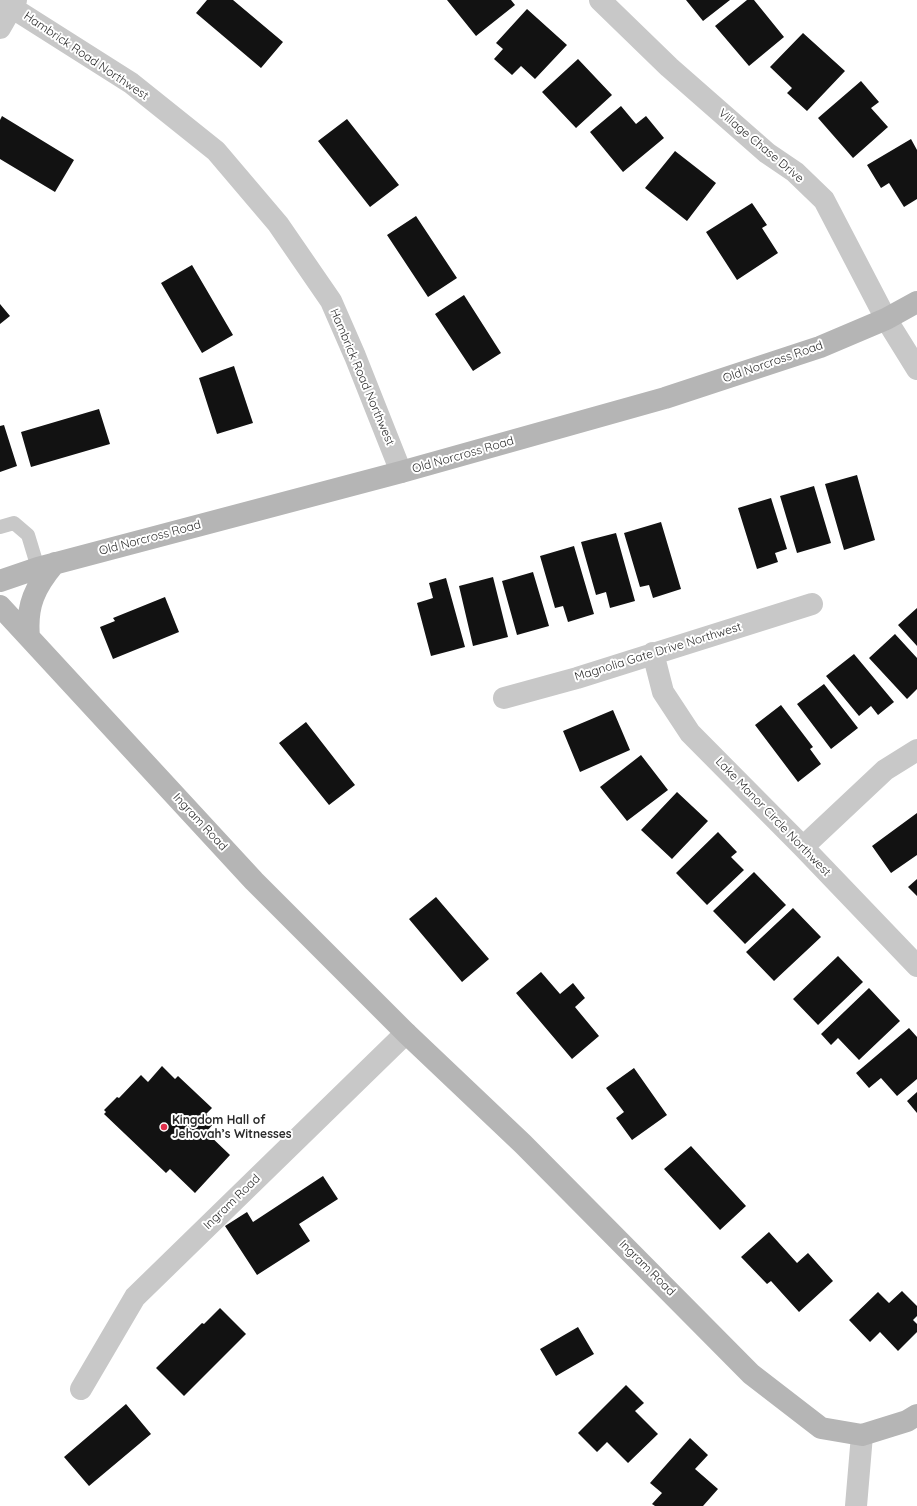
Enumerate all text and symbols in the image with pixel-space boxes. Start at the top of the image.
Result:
street label: Hambrick Road Northwest [21,9,151,103]
street label: Village Chase Drive [715,106,807,186]
street label: Hambrick Road Northwest [327,306,397,448]
street label: Old Norcross Road [721,338,825,386]
street label: Old Norcross Road [411,434,515,476]
street label: Old Norcross Road [98,517,202,559]
street label: Magnolia Gate Drive Northwest [573,620,743,684]
street label: Lake Manor Circle Northwest [712,755,834,879]
street label: Ingram Road [170,790,230,854]
place label: Kingdom Hall of Jehovah’s Witnesses [172,1113,292,1141]
marker: Kingdom Hall of Jehovah’s Witnesses [159,1122,169,1132]
street label: Ingram Road [201,1171,263,1233]
street label: Ingram Road [616,1237,678,1299]

